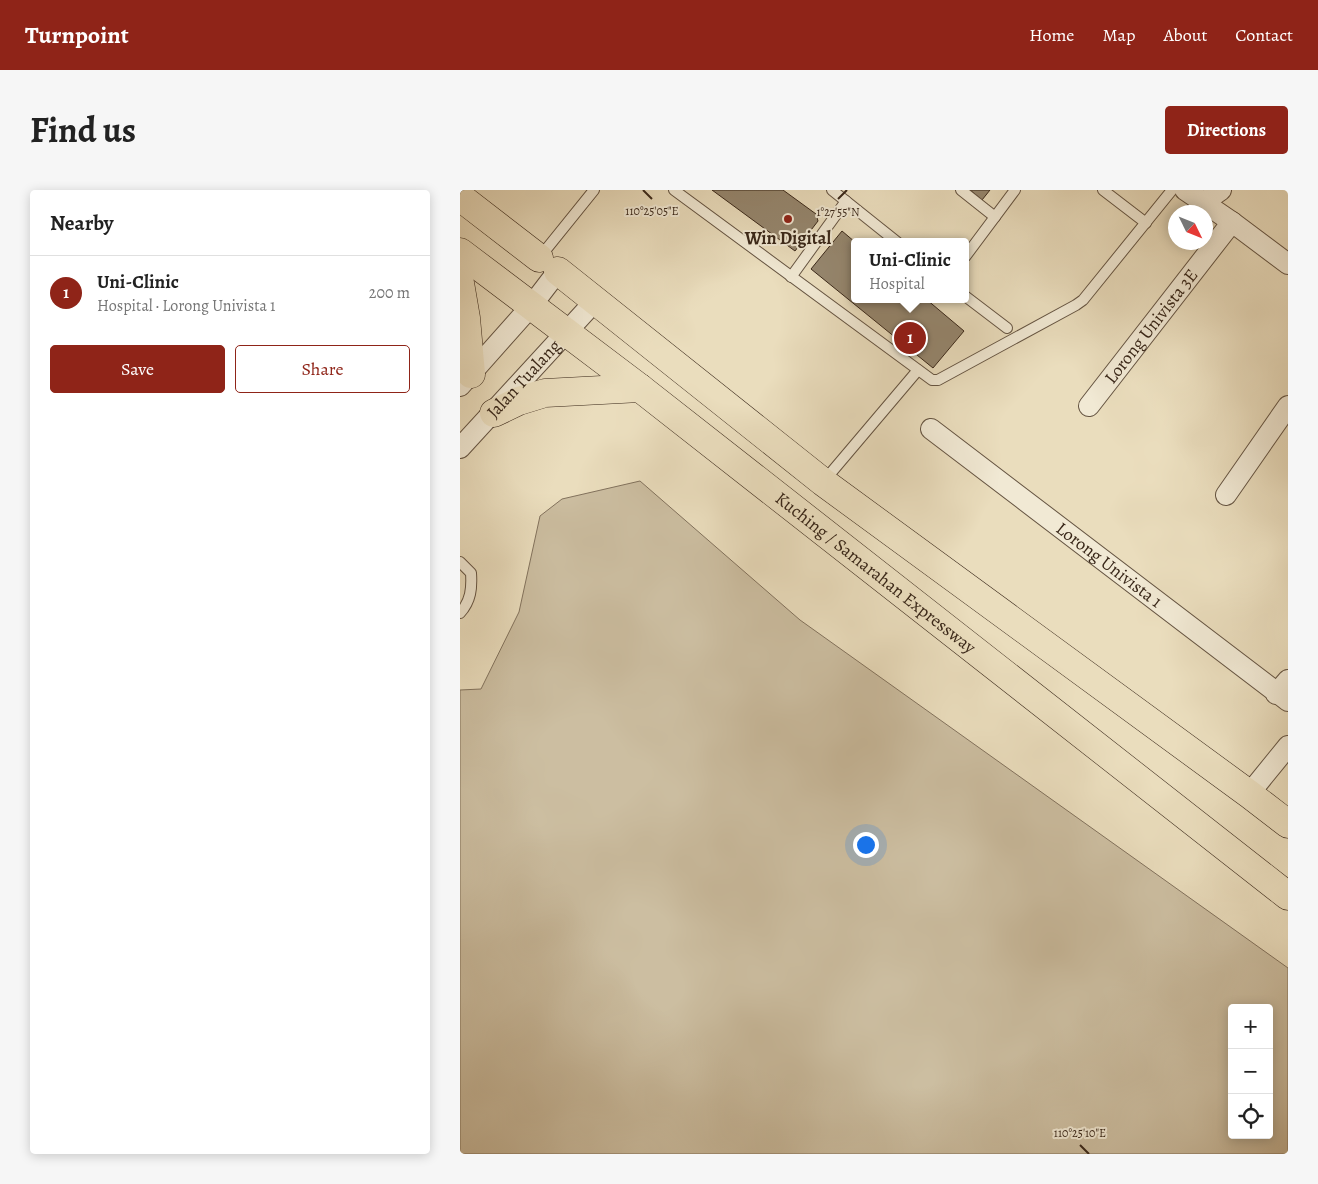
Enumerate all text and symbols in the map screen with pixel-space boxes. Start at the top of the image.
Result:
text: Turnpoint [25,19,129,51]
text: Home [1029,23,1074,47]
text: Map [1102,23,1135,47]
text: About [1163,23,1207,47]
text: Contact [1235,23,1293,47]
text: Find us [30,106,136,154]
button: Directions [1165,106,1288,154]
text: 110°25'05"E [625,203,679,219]
text: 1°27'55"N [816,204,860,220]
north arrow [1168,205,1213,250]
text: Nearby [50,209,113,237]
marker: Win Digital [782,213,794,225]
place label: Win Digital [744,226,831,250]
popup [851,238,969,303]
text: Uni-Clinic [869,247,951,273]
street label: Lorong Univista 3E [1099,264,1203,389]
text: Uni-Clinic [97,269,179,295]
text: Hospital [869,273,925,295]
text: 1 [63,282,69,304]
text: 200 m [369,282,410,304]
text: Hospital · Lorong Univista 1 [97,295,276,317]
pin: 1 [894,319,926,357]
street label: Jalan Tualang [481,334,566,423]
button: Save [50,345,225,393]
button: Share [235,345,410,393]
street label: Kuching / Samarahan Expressway [770,486,982,660]
street label: Lorong Univista 1 [1051,517,1167,613]
your location [853,832,879,858]
map controls [1228,1004,1273,1139]
button: + [1228,1004,1273,1049]
button: − [1228,1049,1273,1094]
button: locate [1228,1094,1273,1139]
text: 110°25'10"E [1054,1125,1106,1141]

